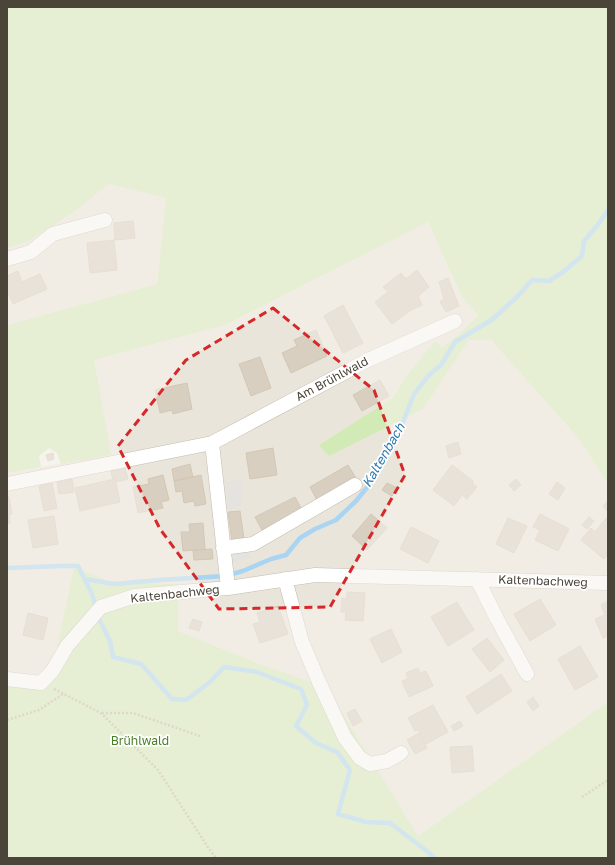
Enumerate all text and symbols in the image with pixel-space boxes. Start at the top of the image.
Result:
street label: Am Brühlwald [293,353,371,404]
water label: Kaltenbach [358,419,408,490]
street label: Kaltenbachweg [498,571,588,590]
street label: Kaltenbachweg [130,581,220,606]
park label: Brühlwald [111,733,169,748]

